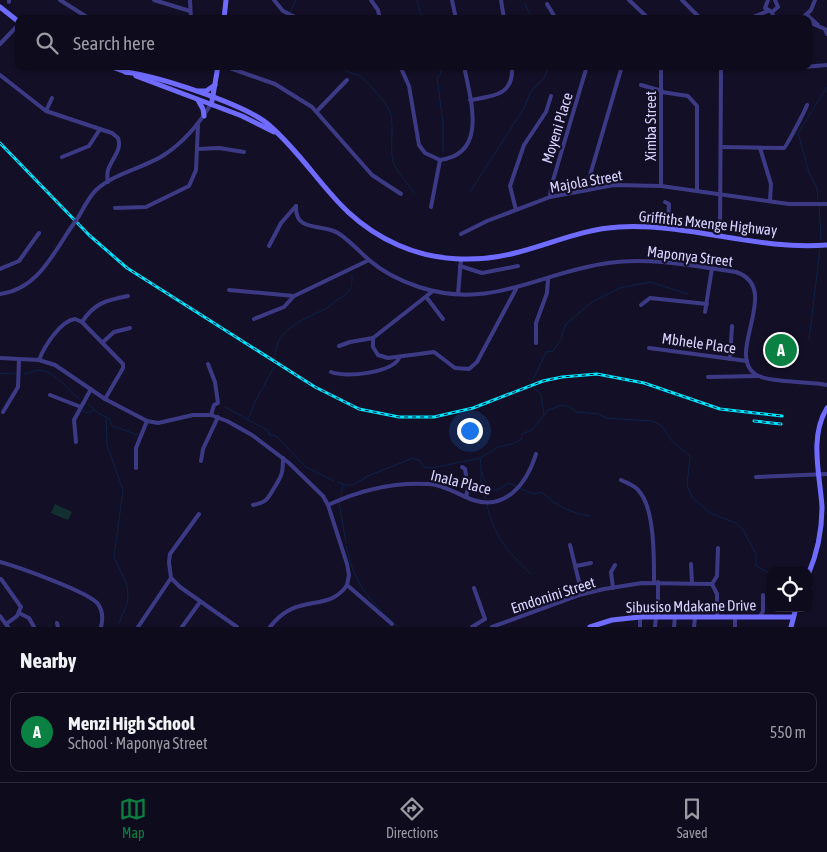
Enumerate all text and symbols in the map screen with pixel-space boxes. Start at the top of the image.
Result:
search box [15,15,812,70]
icon: search [33,29,61,57]
text: Search here [73,32,155,54]
street label: Moyeni Place [538,90,576,166]
street label: Ximba Street [642,91,659,161]
street label: Majola Street [548,166,624,196]
street label: Griffiths Mxenge Highway [638,207,778,239]
street label: Maponya Street [646,242,734,270]
street label: Mbhele Place [661,329,737,357]
pin: A [765,331,797,369]
your location [457,418,483,444]
street label: Inala Place [429,466,493,498]
map controls [767,567,812,612]
button: locate [767,567,812,612]
street label: Emdonini Street [509,573,597,617]
street label: Sibusiso Mdakane Drive [626,596,756,616]
text: Nearby [20,648,76,672]
text: Menzi High School [68,712,195,734]
text: A [33,723,41,741]
text: 550 m [770,723,806,741]
text: School · Maponya Street [68,734,208,752]
tab: Map [119,795,147,841]
tab: Directions [386,795,438,841]
tab: Saved [677,795,708,841]

